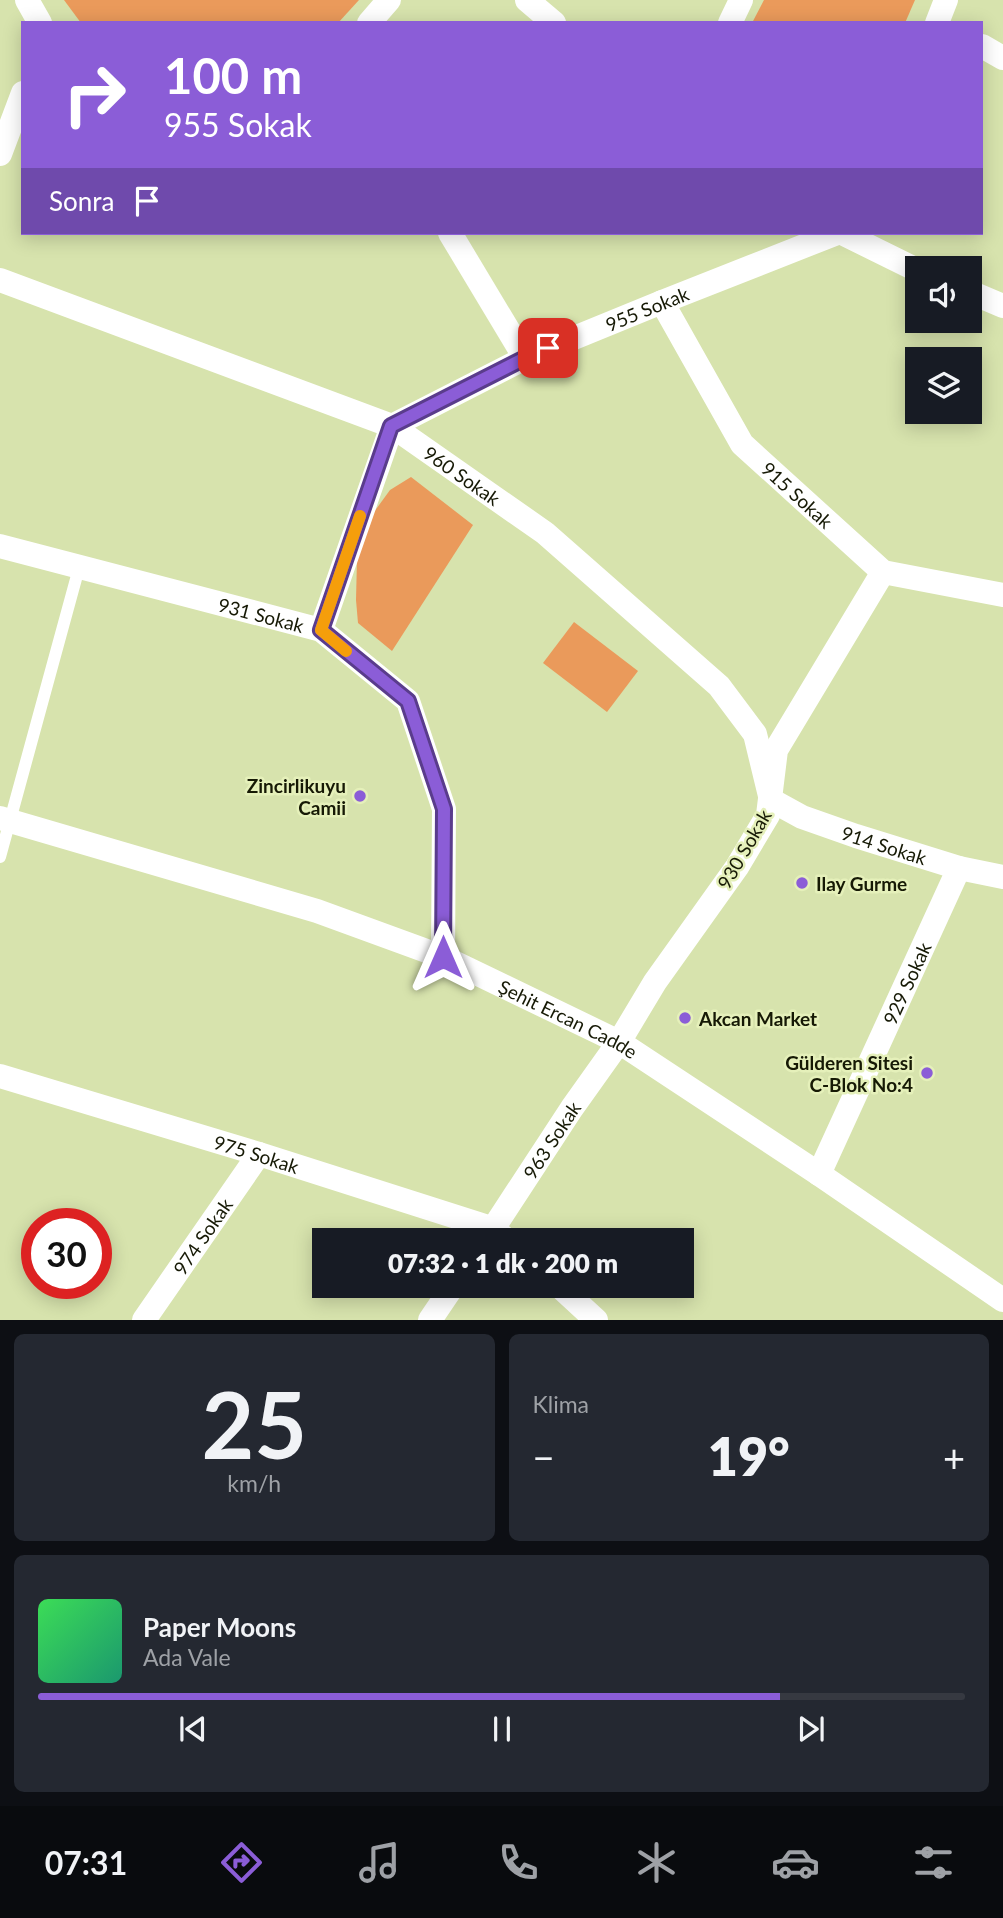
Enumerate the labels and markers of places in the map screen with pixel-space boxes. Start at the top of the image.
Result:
pin [518,318,578,378]
place label: Zincirlikuyu Camii [247,774,346,819]
marker: Zincirlikuyu Camii [352,788,368,804]
place label: Ilay Gurme [816,872,907,895]
marker: Ilay Gurme [794,875,810,891]
place label: Akcan Market [698,1007,817,1030]
marker: Akcan Market [677,1010,693,1026]
place label: Gülderen Sitesi C-Blok No:4 [785,1051,913,1096]
marker: Gülderen Sitesi C-Blok No:4 [919,1065,935,1081]

